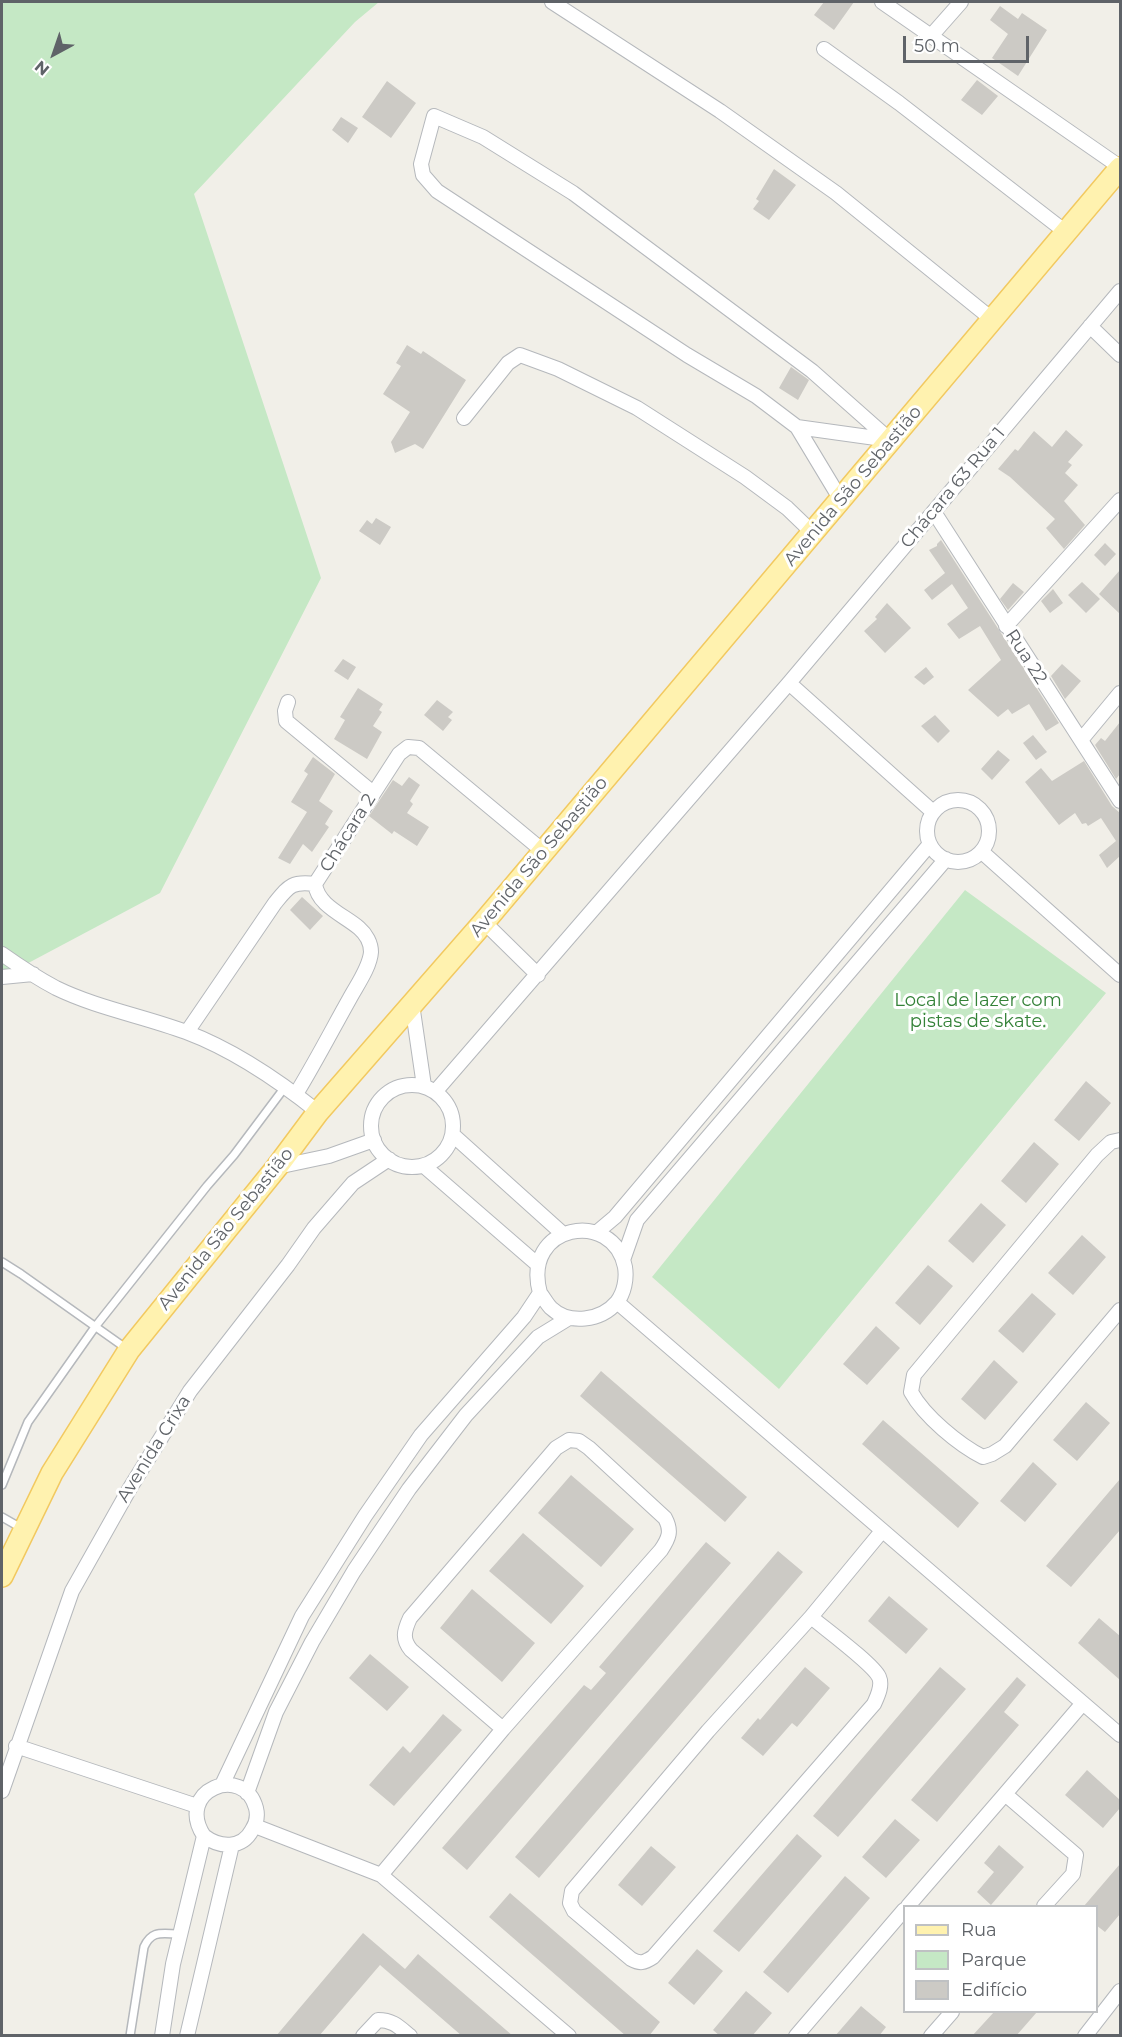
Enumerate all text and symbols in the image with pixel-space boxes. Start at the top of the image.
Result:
north arrow [24,24,84,84]
scale bar [906,24,1032,62]
text: 50 m [914,35,960,57]
text: N [31,57,53,80]
street label: Avenida São Sebastião [780,401,926,571]
street label: Chácara 63 Rua 1 [896,423,1010,553]
street label: Rua 22 [1000,626,1052,688]
street label: Avenida São Sebastião [466,772,612,942]
street label: Chácara 2 [315,790,381,876]
park label: Local de lazer com pistas de skate. [894,990,1062,1032]
street label: Avenida São Sebastião [154,1143,298,1315]
street label: Avenida Crixa [112,1392,196,1506]
legend [903,1905,1098,2013]
text: Rua [961,1919,997,1941]
text: Parque [961,1949,1026,1971]
text: Edifício [961,1979,1027,2001]

